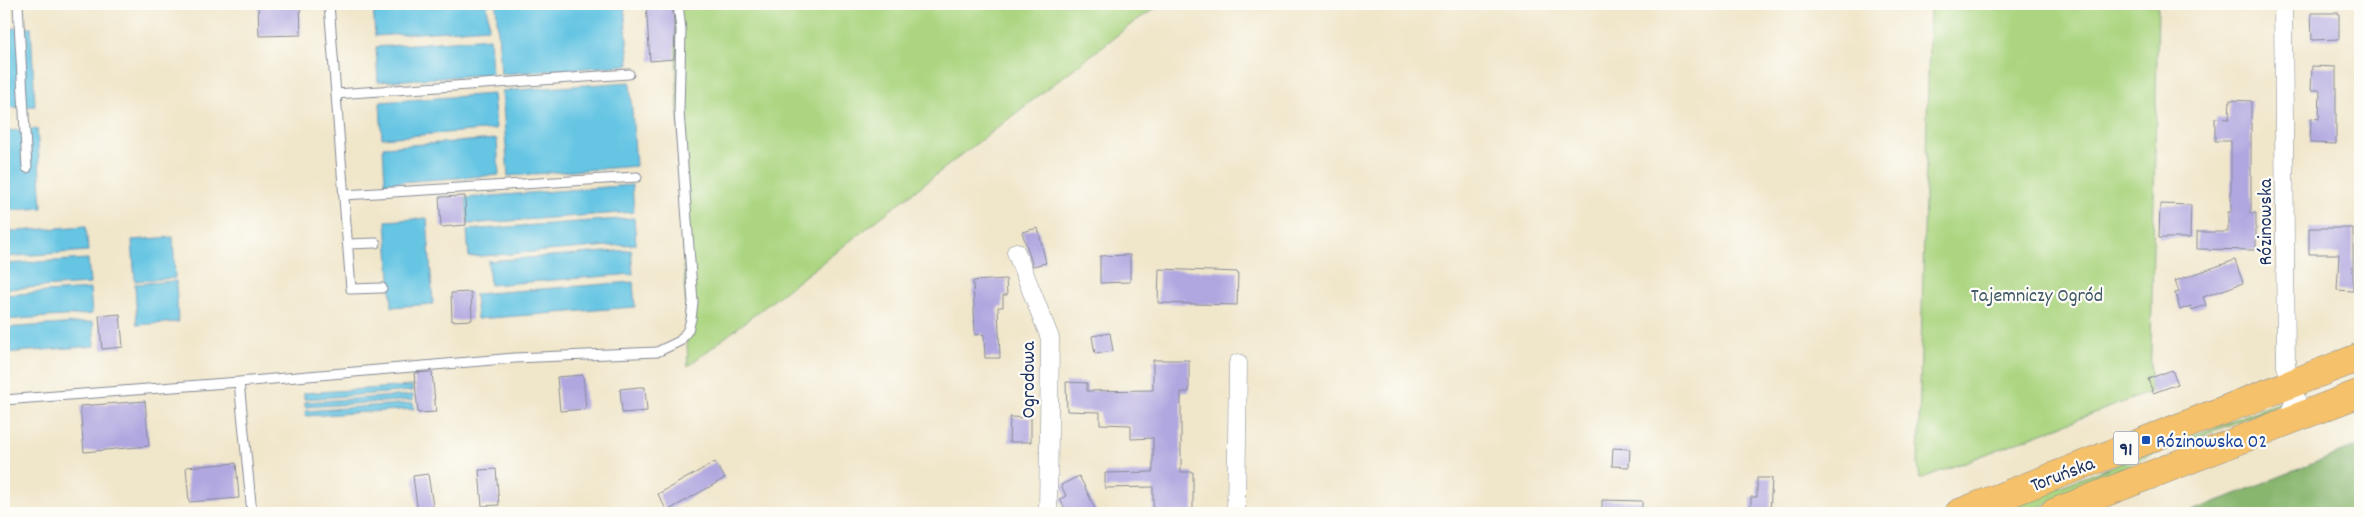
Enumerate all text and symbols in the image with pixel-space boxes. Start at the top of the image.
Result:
street label: Rózinowska [2253,178,2281,265]
park label: Tajemniczy Ogród [1971,283,2103,311]
street label: Ogrodowa [1016,341,1044,419]
place label: Rózinowska 02 [2156,429,2267,457]
road number: 91 [2114,432,2138,464]
marker: Rózinowska 02 [2140,434,2152,446]
street label: Toruńska [2027,451,2100,501]

